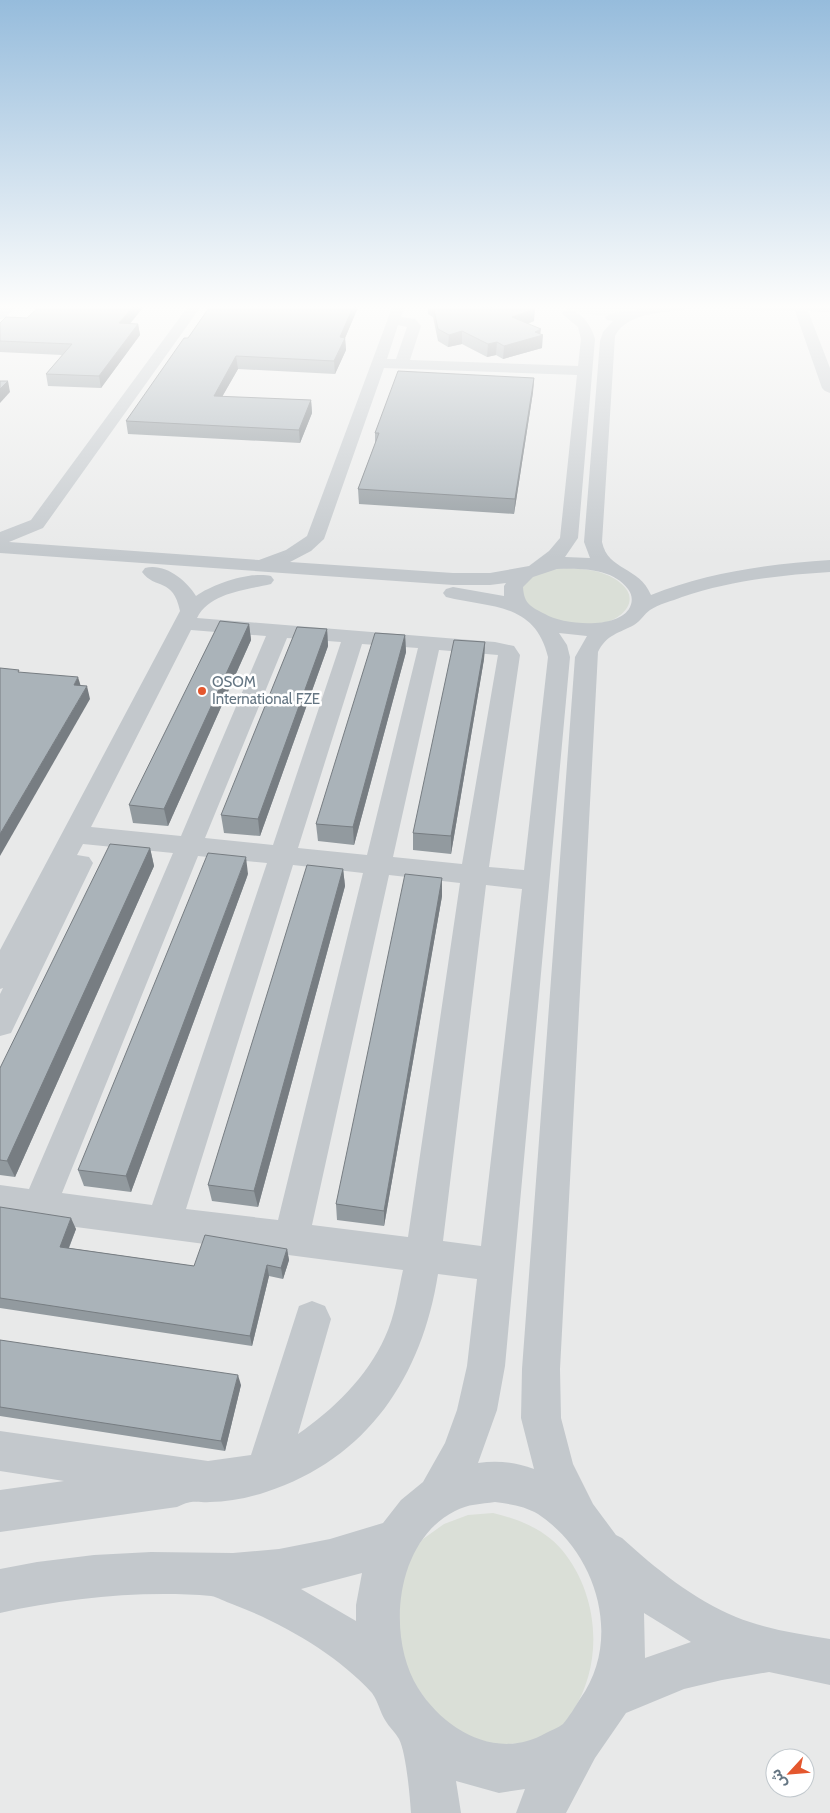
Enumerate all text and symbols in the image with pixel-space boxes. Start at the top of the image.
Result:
place label: OSOM International FZE [212,673,320,708]
marker: OSOM International FZE [196,685,208,697]
north arrow [765,1748,815,1798]
text: ش [766,1766,791,1791]

